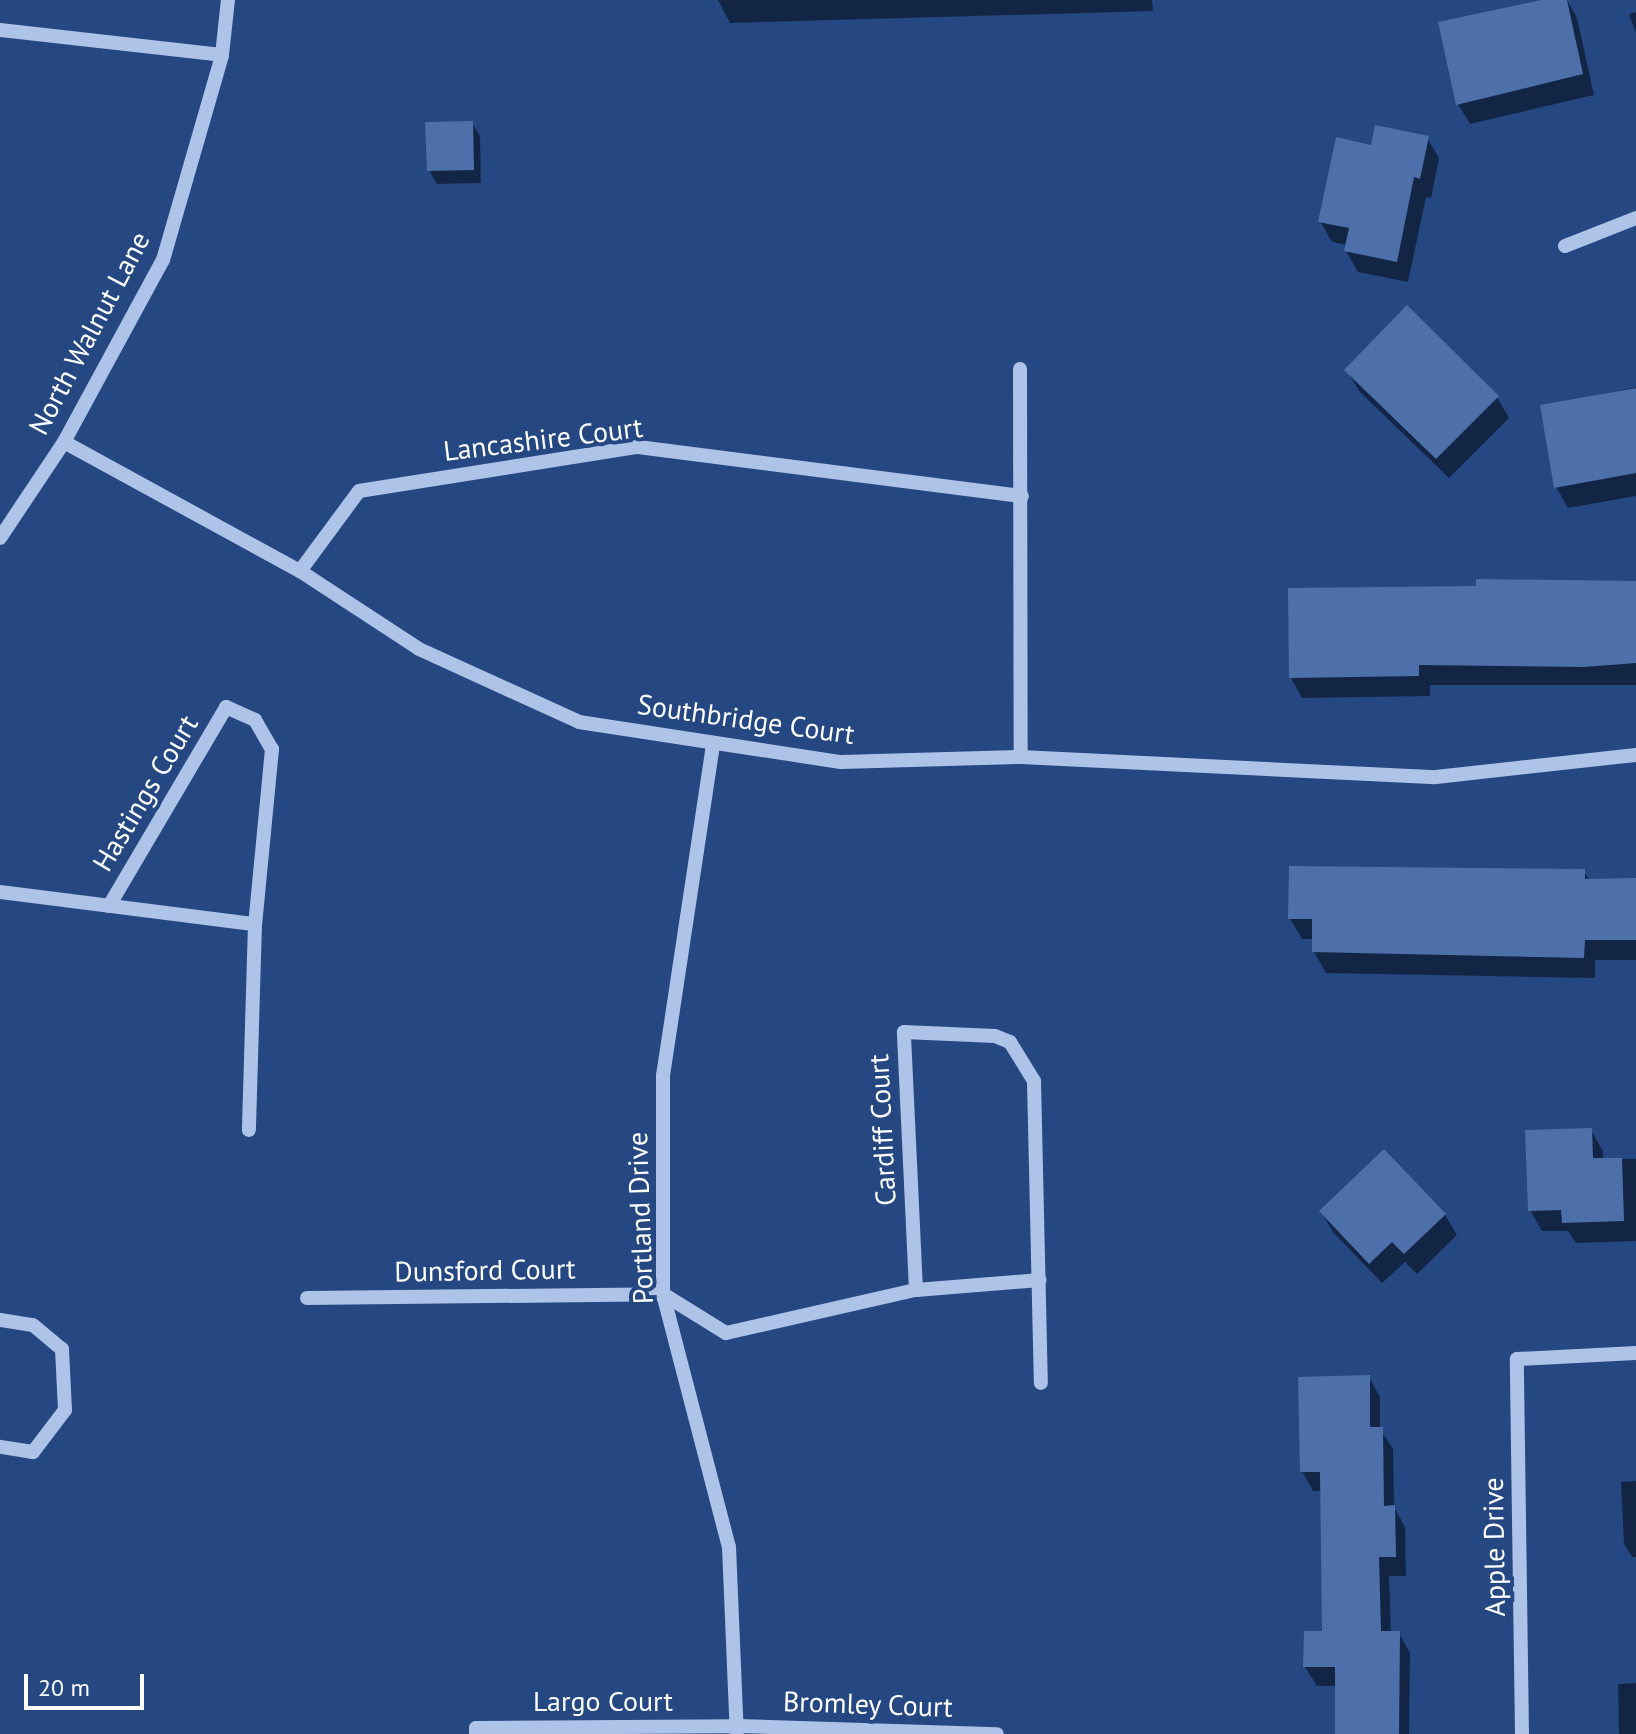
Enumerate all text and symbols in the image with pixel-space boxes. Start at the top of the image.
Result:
street label: North Walnut Lane [21,226,157,440]
street label: Lancashire Court [441,410,645,468]
street label: Southbridge Court [635,687,857,751]
street label: Hastings Court [85,709,205,877]
street label: Cardiff Court [861,1053,903,1207]
street label: Portland Drive [620,1131,660,1305]
street label: Dunsford Court [394,1252,576,1288]
street label: Apple Drive [1476,1477,1512,1617]
scale bar [28,1658,148,1708]
text: 20 m [38,1672,90,1703]
street label: Largo Court [533,1684,673,1718]
street label: Bromley Court [782,1684,954,1724]

